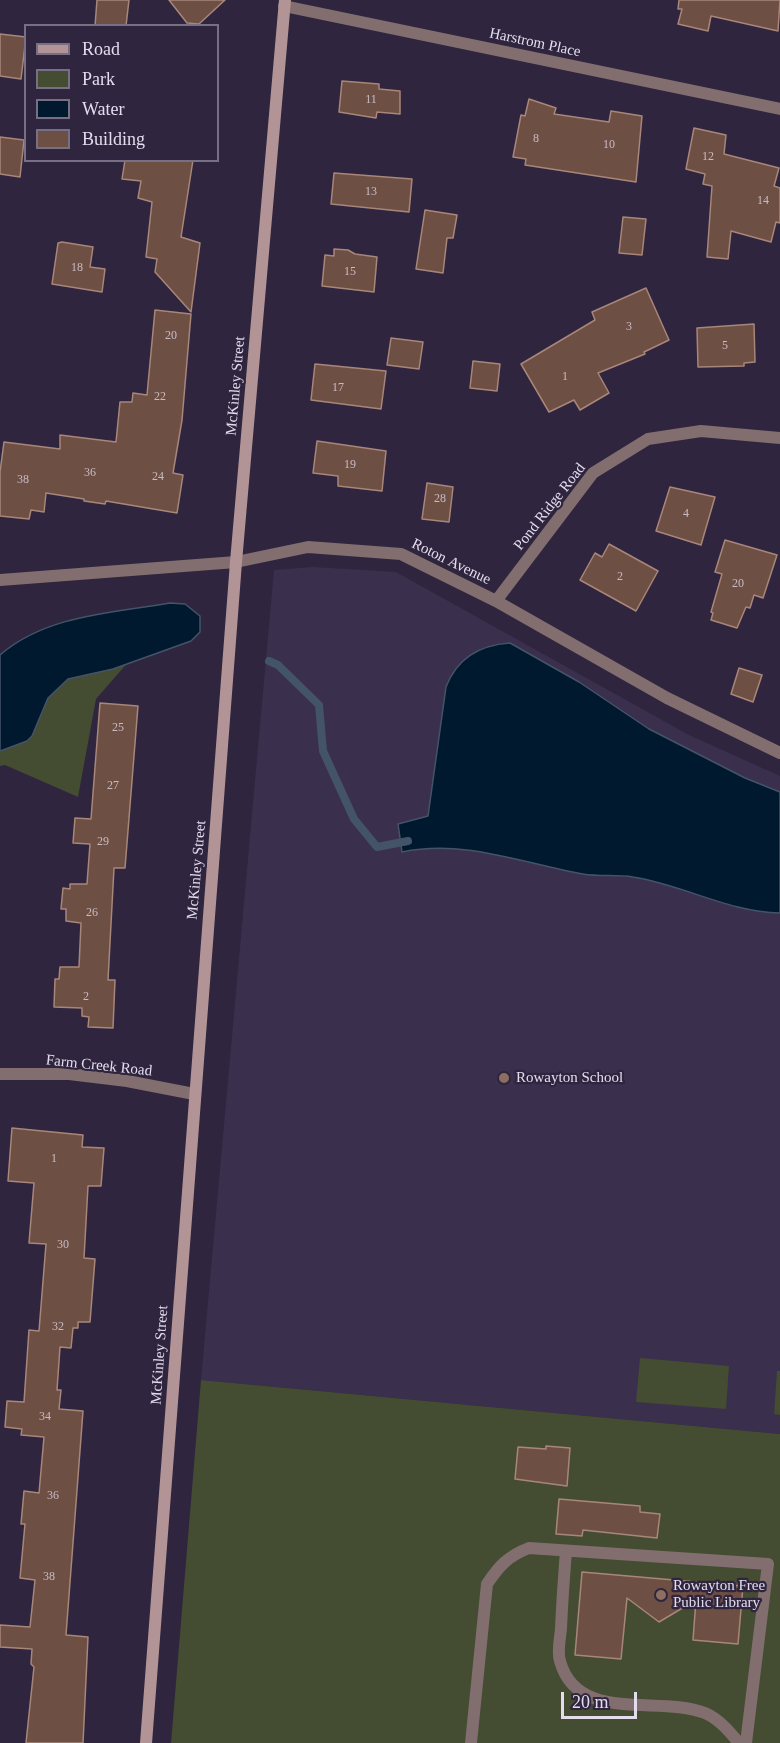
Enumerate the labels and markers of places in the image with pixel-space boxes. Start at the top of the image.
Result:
place label: Rowayton School [516,1069,623,1087]
marker: Rowayton School [497,1071,511,1085]
place label: Rowayton Free Public Library [673,1577,765,1612]
marker: Rowayton Free Public Library [654,1588,668,1602]

